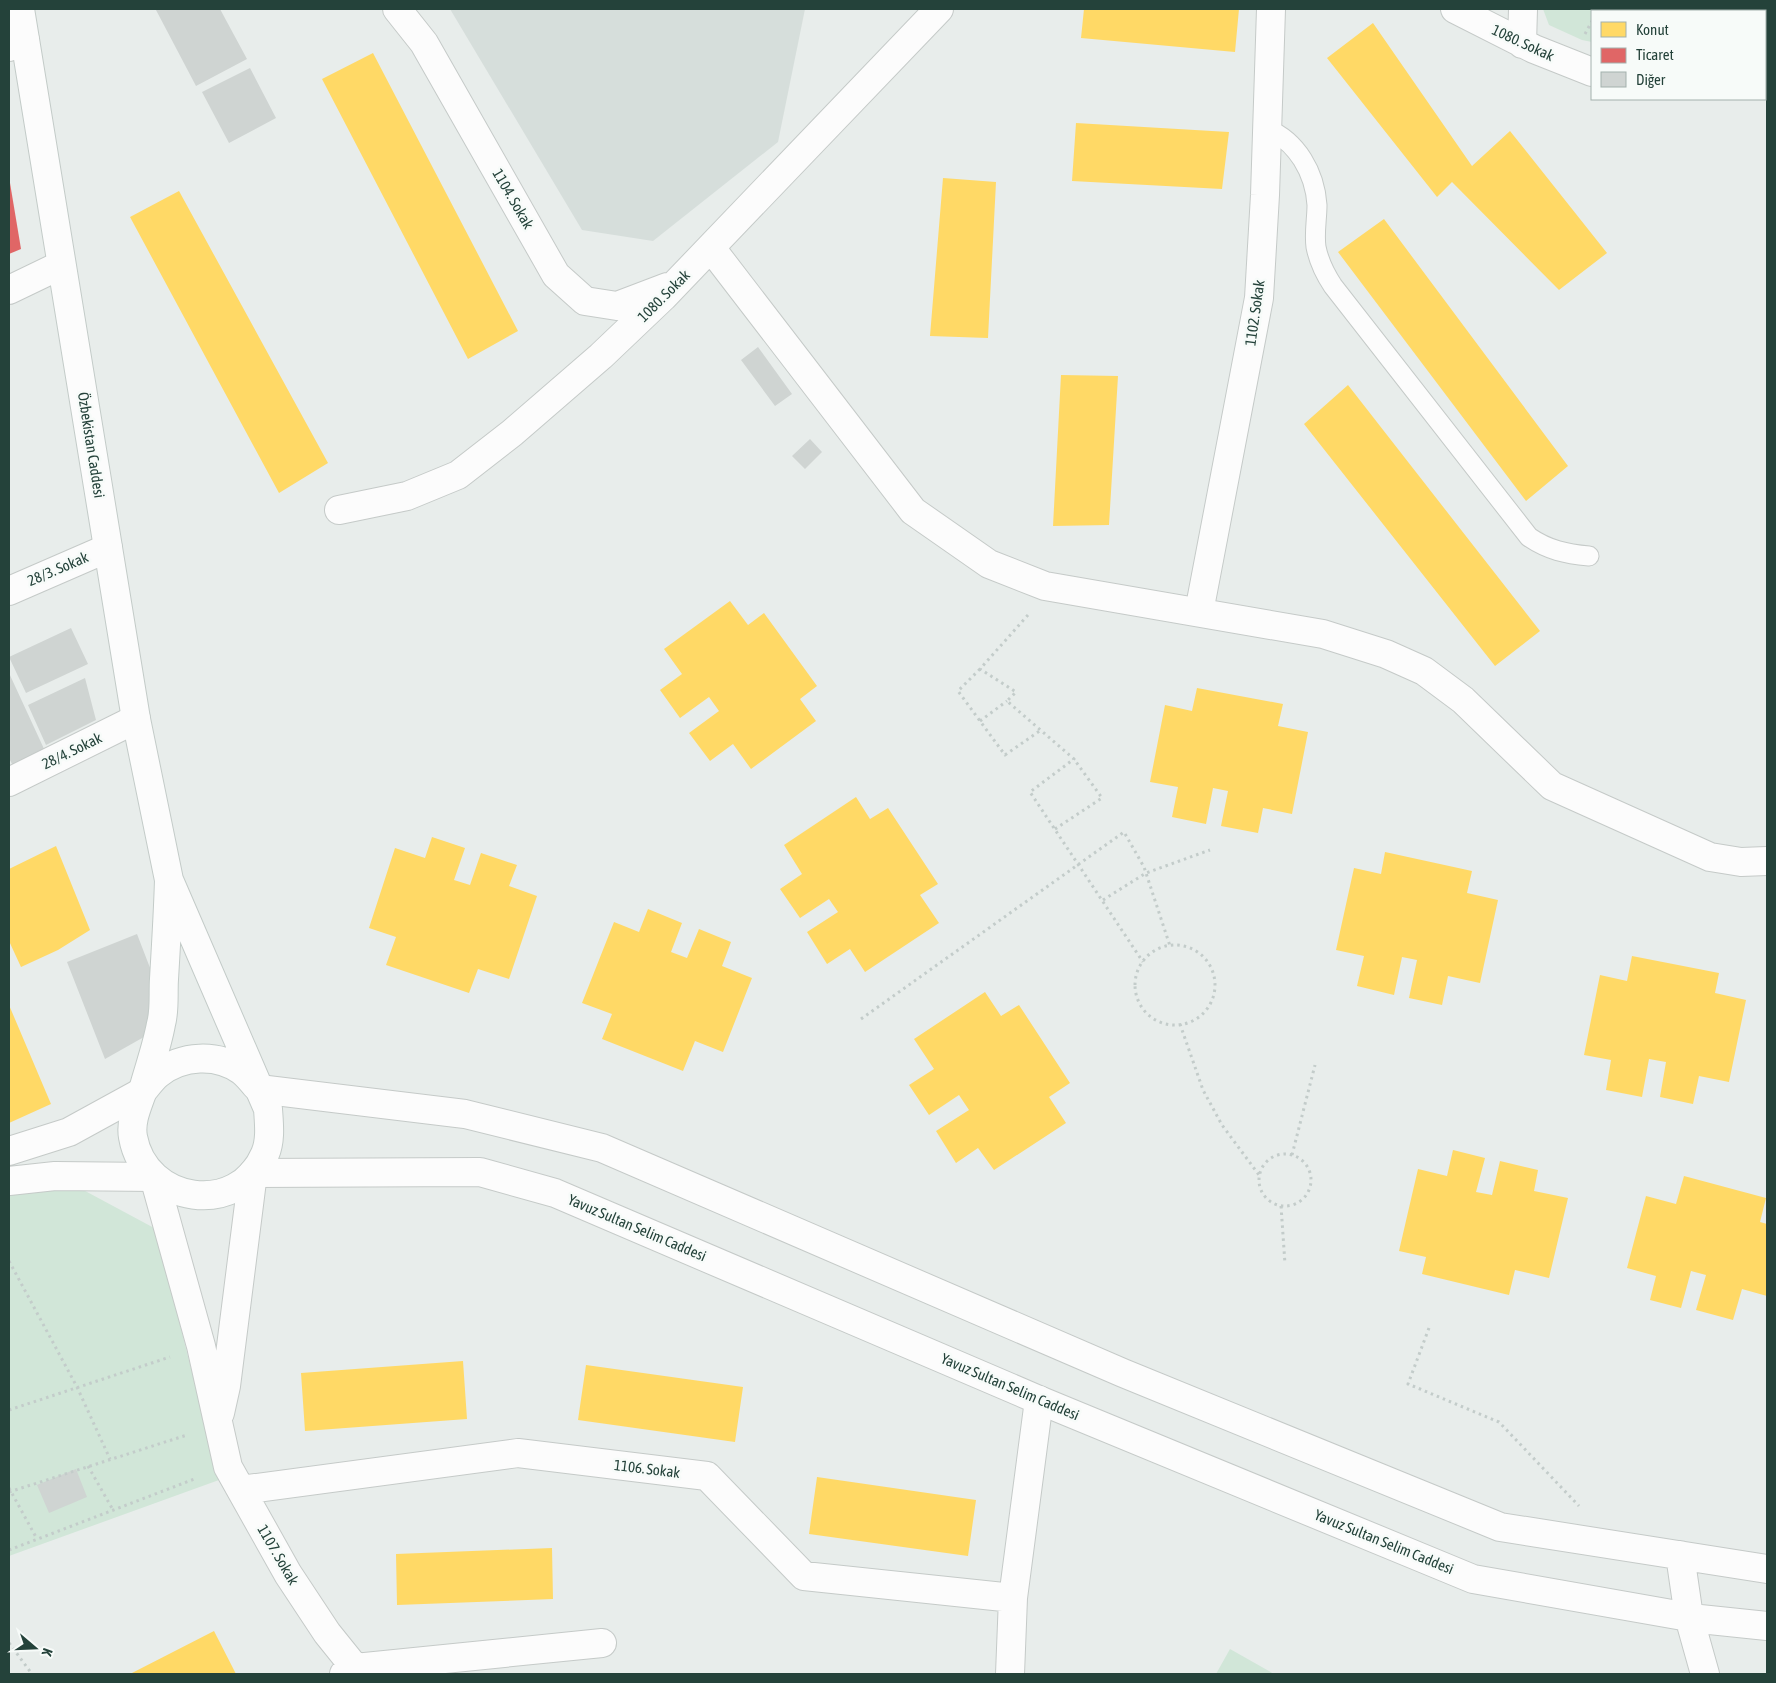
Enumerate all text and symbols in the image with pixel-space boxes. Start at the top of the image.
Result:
legend [1591,10,1766,100]
street label: 1080. Sokak [1490,21,1557,64]
text: Konut [1636,21,1669,38]
text: Ticaret [1636,46,1674,63]
text: Diğer [1636,71,1666,88]
street label: 1104. Sokak [489,166,538,232]
street label: 1080. Sokak [634,266,693,325]
street label: 1102. Sokak [1241,278,1268,347]
street label: Özbekistan Caddesi [75,391,108,499]
street label: 28/3. Sokak [25,548,91,589]
street label: 28/4. Sokak [39,729,105,772]
street label: Yavuz Sultan Selim Caddesi [565,1191,709,1264]
street label: Yavuz Sultan Selim Caddesi [938,1350,1082,1423]
street label: 1106. Sokak [613,1456,681,1481]
street label: Yavuz Sultan Selim Caddesi [1312,1506,1456,1577]
street label: 1107. Sokak [254,1522,303,1588]
north arrow [10,1623,60,1673]
text: K [39,1646,56,1658]

